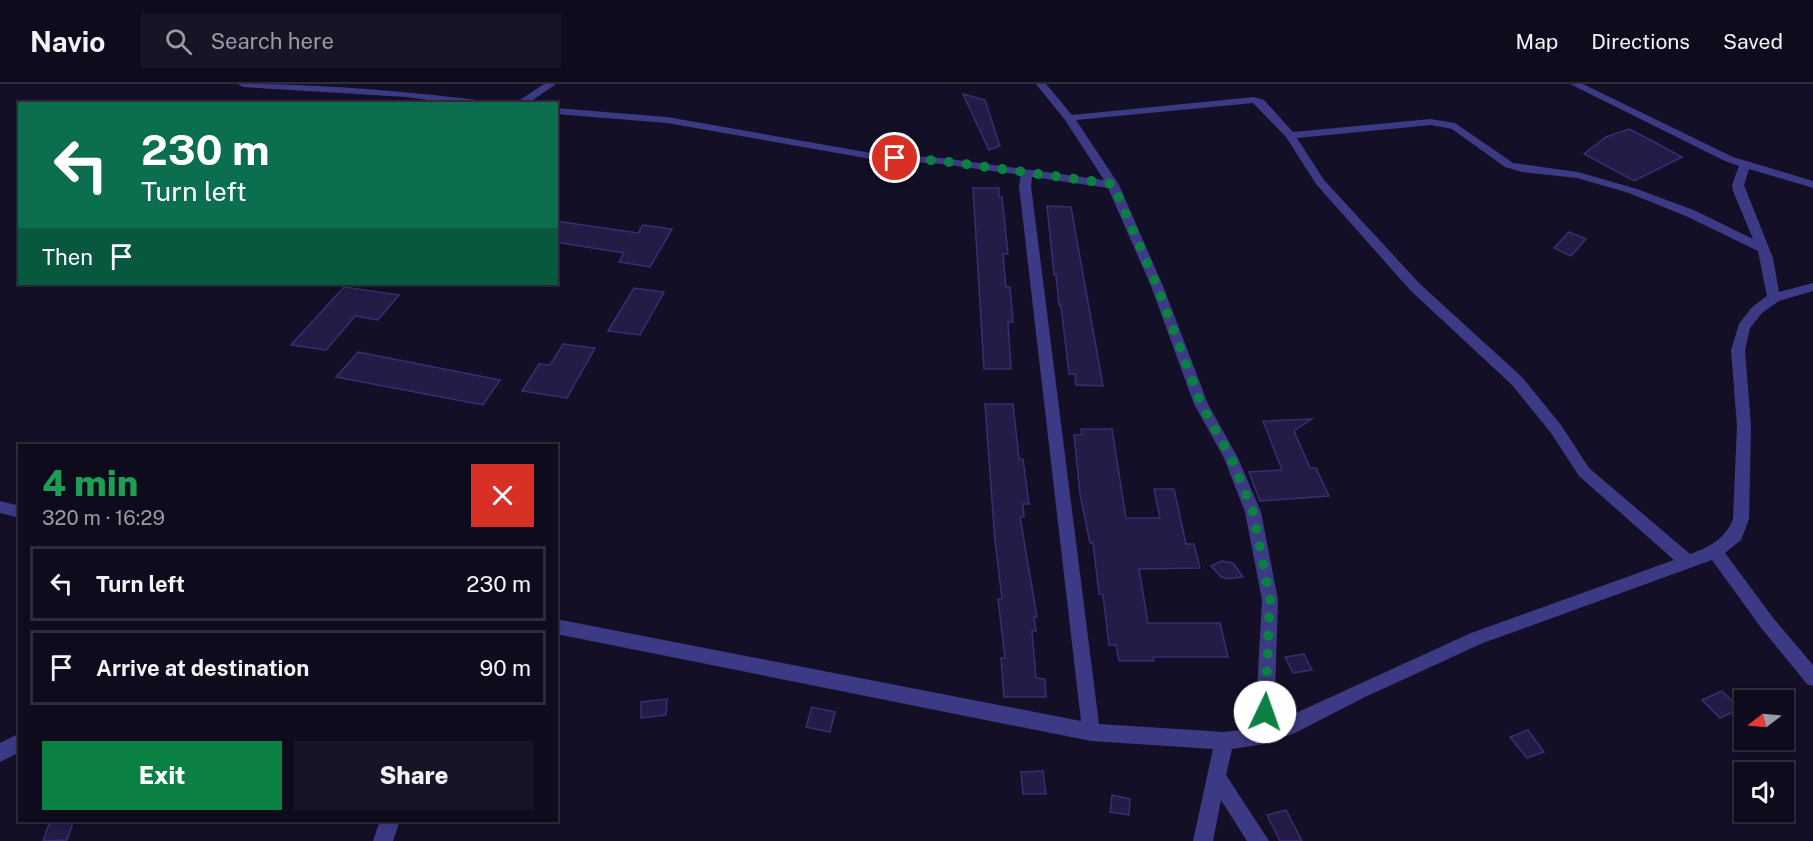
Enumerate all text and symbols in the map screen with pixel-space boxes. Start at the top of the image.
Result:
search box [141,14,561,68]
text: Navio [30,25,105,58]
icon: search [162,25,195,58]
text: Search here [210,28,334,54]
text: Map [1516,29,1558,54]
text: Directions [1591,29,1690,54]
text: Saved [1723,29,1783,54]
text: 230 m [141,125,270,174]
icon: left [42,126,120,204]
pin [869,132,920,183]
icon: arrive [878,141,911,174]
text: Turn left [141,175,247,207]
icon: arrive [105,240,138,273]
text: Then [42,244,93,270]
text: 4 min [42,462,138,504]
button: close [471,464,534,527]
text: 320 m · 16:29 [42,506,165,530]
icon: left [45,567,78,600]
text: Turn left [96,571,185,597]
text: 230 m [466,571,531,597]
icon: arrive [45,651,78,684]
text: Arrive at destination [96,655,309,681]
text: 90 m [480,655,531,681]
position arrow [1233,680,1297,744]
north arrow [1734,690,1794,750]
map controls [1734,690,1794,822]
button: Exit [42,741,282,810]
button: Share [294,741,534,810]
button: sound [1734,762,1794,822]

